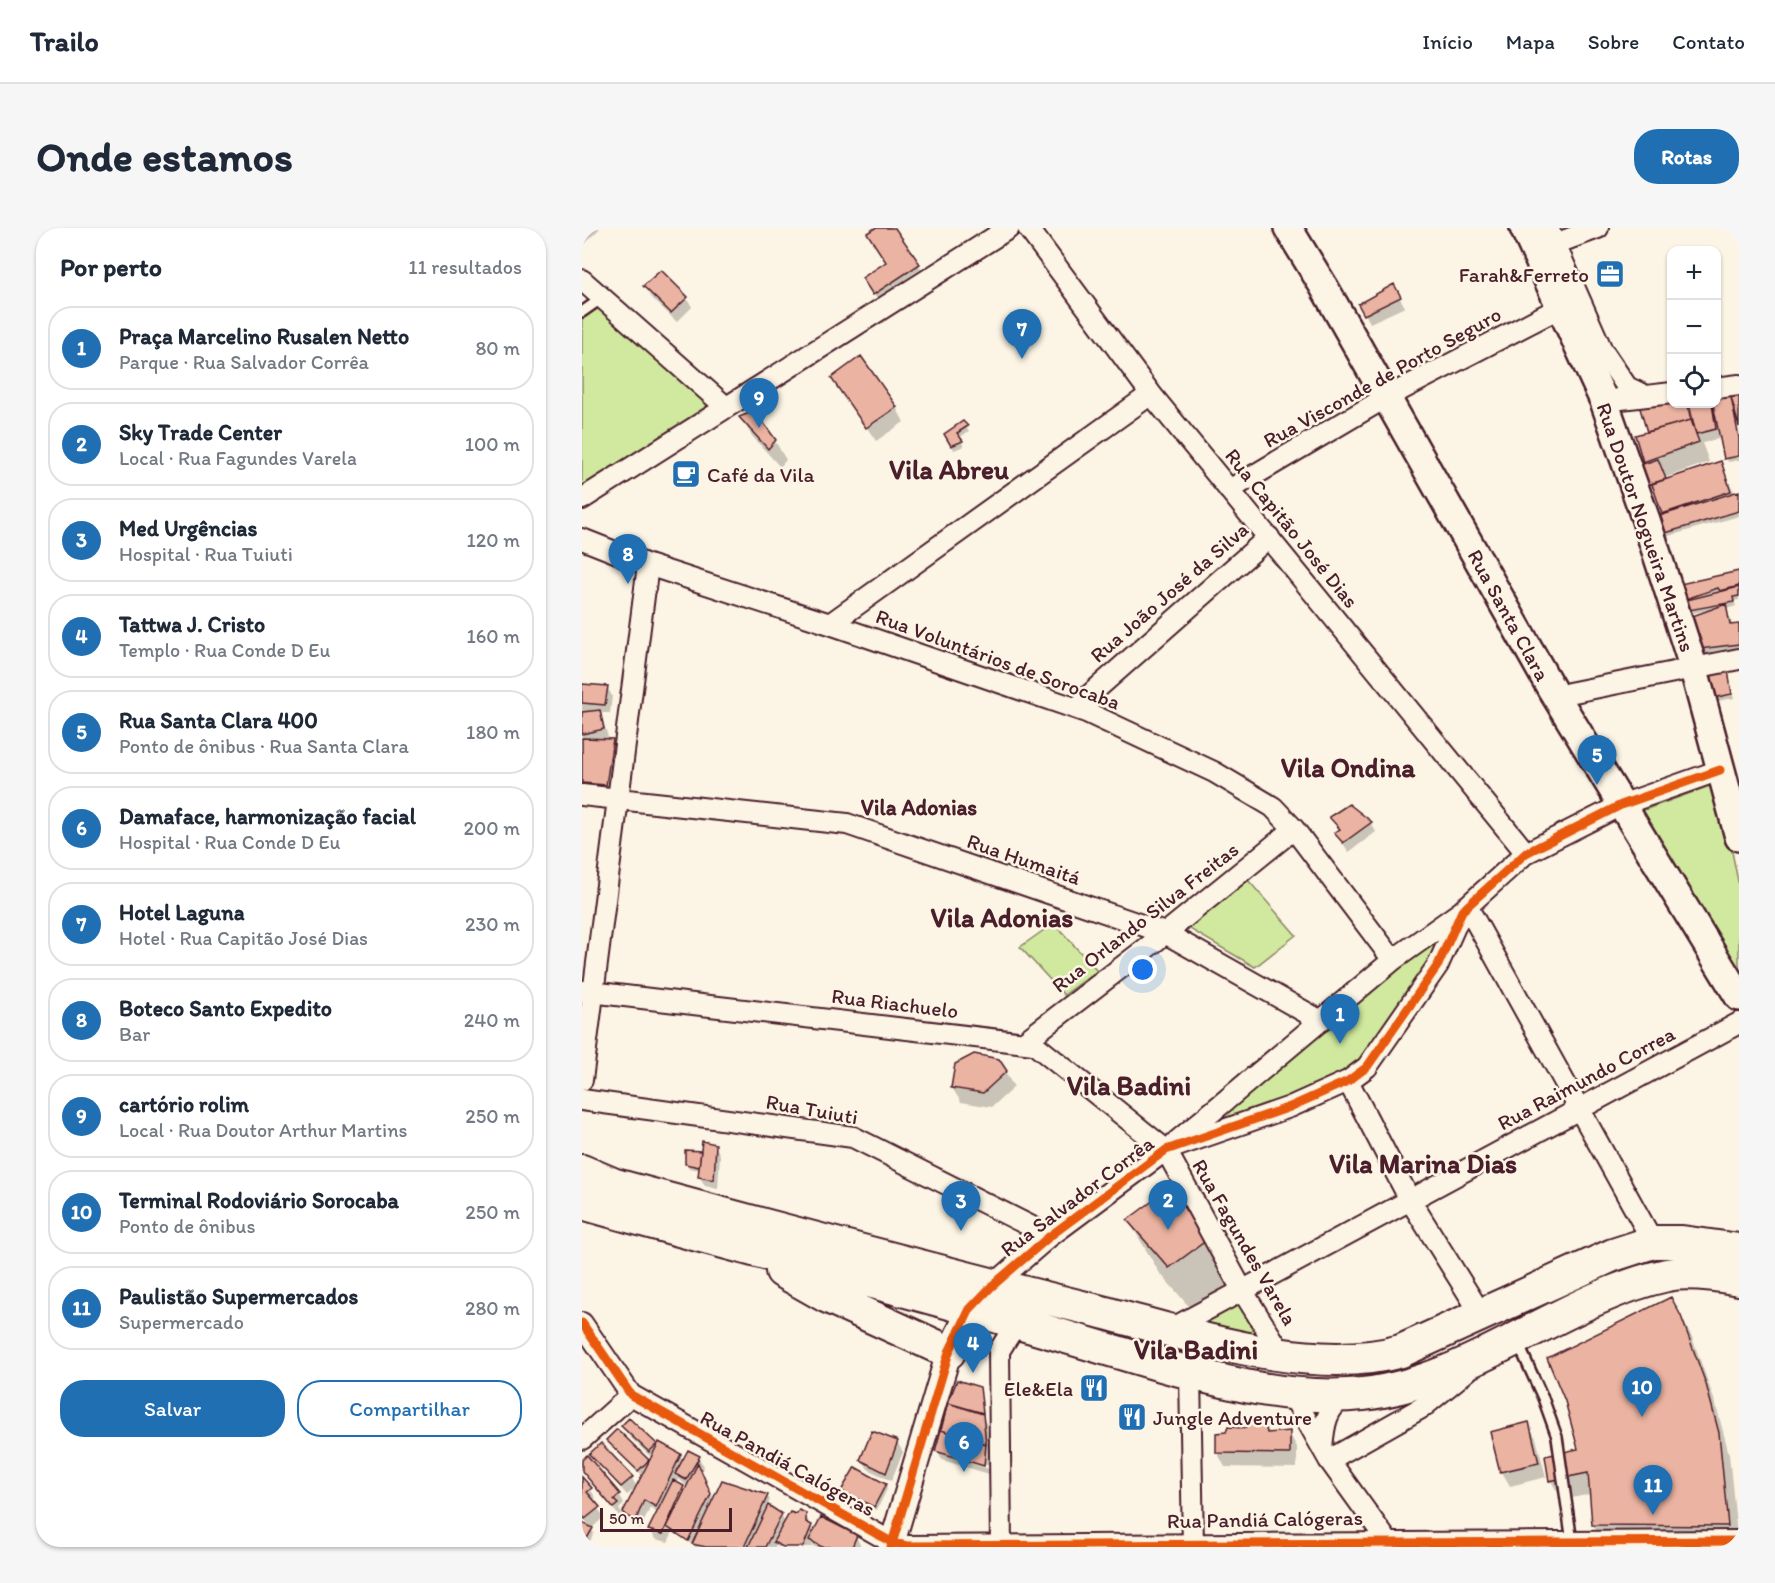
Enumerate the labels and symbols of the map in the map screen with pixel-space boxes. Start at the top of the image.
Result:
office icon: Farah&Ferreto [1594,258,1626,290]
place label: Farah&Ferreto [1459,262,1589,287]
street label: Rua Visconde de Porto Seguro [1259,301,1505,453]
pin: 7 [1002,310,1042,359]
pin: 9 [740,378,778,428]
street label: Rua Doutor Nogueira Martins [1592,399,1700,655]
street label: Rua Capitão José Dias [1220,443,1364,613]
district label: Vila Abreu [889,453,1009,486]
cafe icon: Café da Vila [670,458,702,490]
place label: Café da Vila [707,462,814,487]
street label: Rua João José da Silva [1085,517,1253,667]
pin: 8 [608,534,648,584]
street label: Rua Santa Clara [1463,545,1555,685]
street label: Rua Voluntários de Sorocaba [873,603,1123,715]
pin: 5 [1578,736,1616,785]
district label: Vila Ondina [1281,751,1416,784]
district label: Vila Adonias [861,794,977,821]
street label: Rua Humaitá [964,828,1084,890]
street label: Rua Orlando Silva Freitas [1047,836,1243,998]
district label: Vila Adonias [931,901,1073,934]
your location [1128,955,1157,984]
street label: Rua Riachuelo [830,983,960,1023]
pin: 1 [1320,994,1359,1044]
street label: Rua Raimundo Correa [1493,1021,1679,1135]
district label: Vila Badini [1067,1069,1191,1102]
street label: Rua Tuiuti [764,1089,860,1129]
street label: Rua Salvador Corrêa [996,1130,1158,1262]
district label: Vila Marina Dias [1329,1147,1517,1180]
street label: Rua Fagundes Varela [1187,1154,1303,1330]
pin: 2 [1148,1180,1188,1230]
pin: 3 [942,1182,980,1231]
pin: 4 [954,1324,992,1373]
district label: Vila Badini [1134,1333,1258,1366]
pin: 10 [1622,1368,1662,1417]
restaurant icon: Ele&Ela [1078,1372,1110,1404]
place label: Ele&Ela [1004,1376,1073,1401]
restaurant icon: Jungle Adventure [1116,1401,1148,1433]
street label: Rua Pandiá Calógeras [696,1405,880,1521]
place label: Jungle Adventure [1153,1405,1312,1430]
pin: 6 [944,1422,983,1472]
pin: 11 [1634,1466,1672,1515]
scale bar [600,1505,732,1532]
street label: Rua Pandiá Calógeras [1167,1505,1363,1533]

